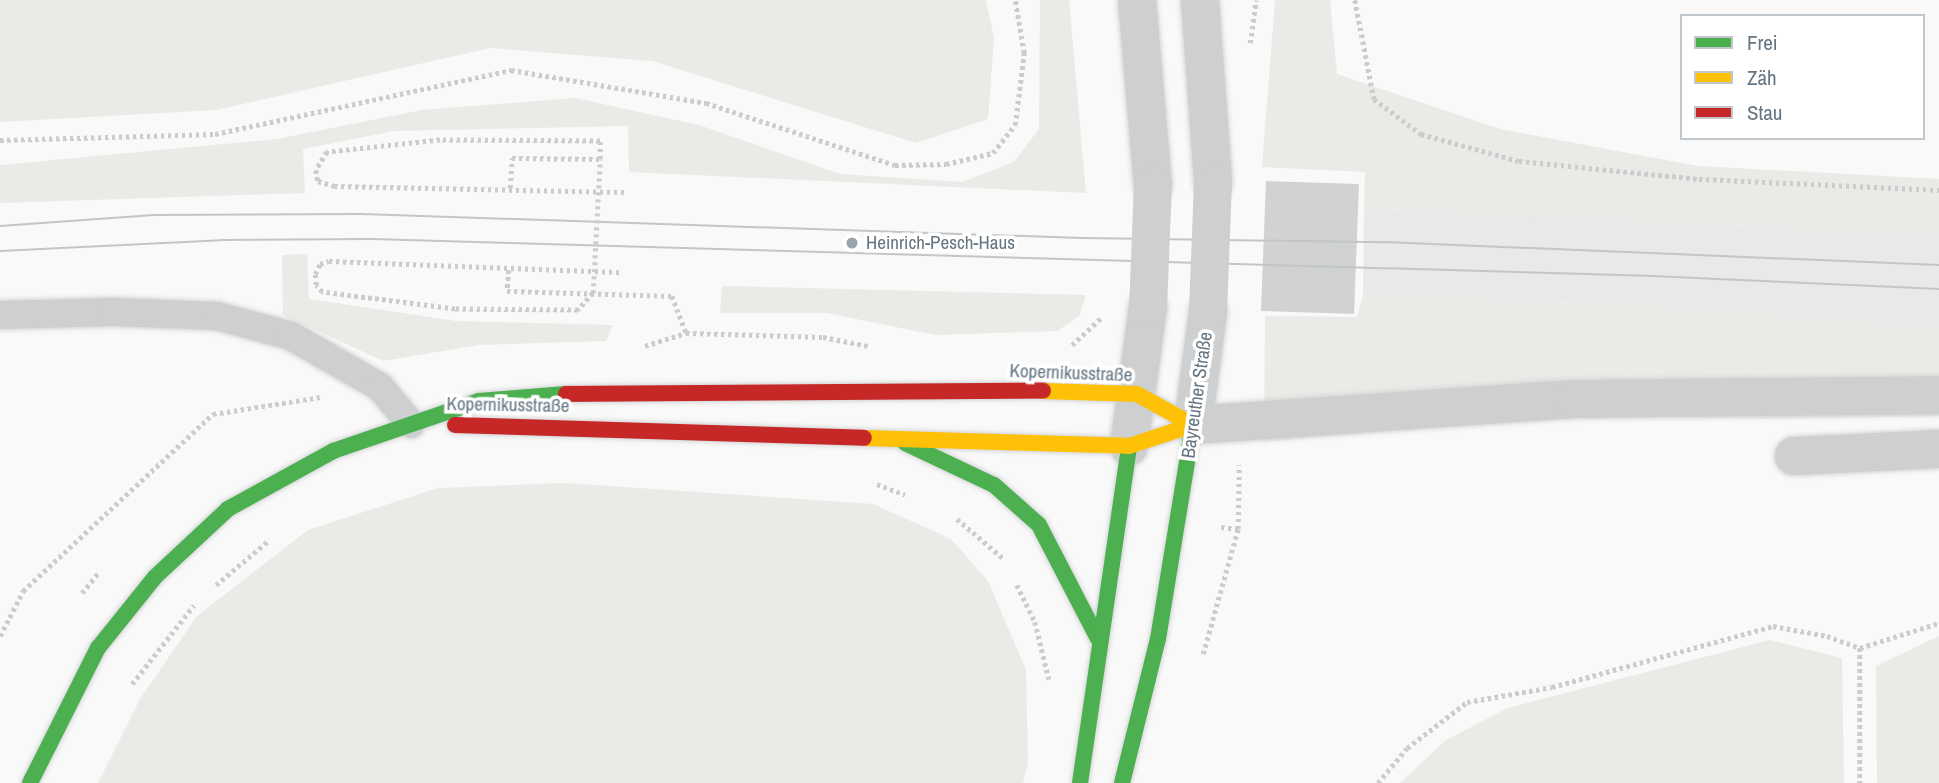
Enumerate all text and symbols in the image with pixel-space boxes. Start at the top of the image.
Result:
legend [1680,14,1925,140]
text: Frei [1747,28,1778,57]
text: Zäh [1747,63,1777,92]
text: Stau [1747,98,1782,127]
place label: Heinrich-Pesch-Haus [866,232,1015,254]
marker: Heinrich-Pesch-Haus [844,235,860,251]
street label: Bayreuther Straße [1177,330,1217,460]
street label: Kopernikusstraße [1009,359,1133,387]
street label: Kopernikusstraße [446,393,570,417]

